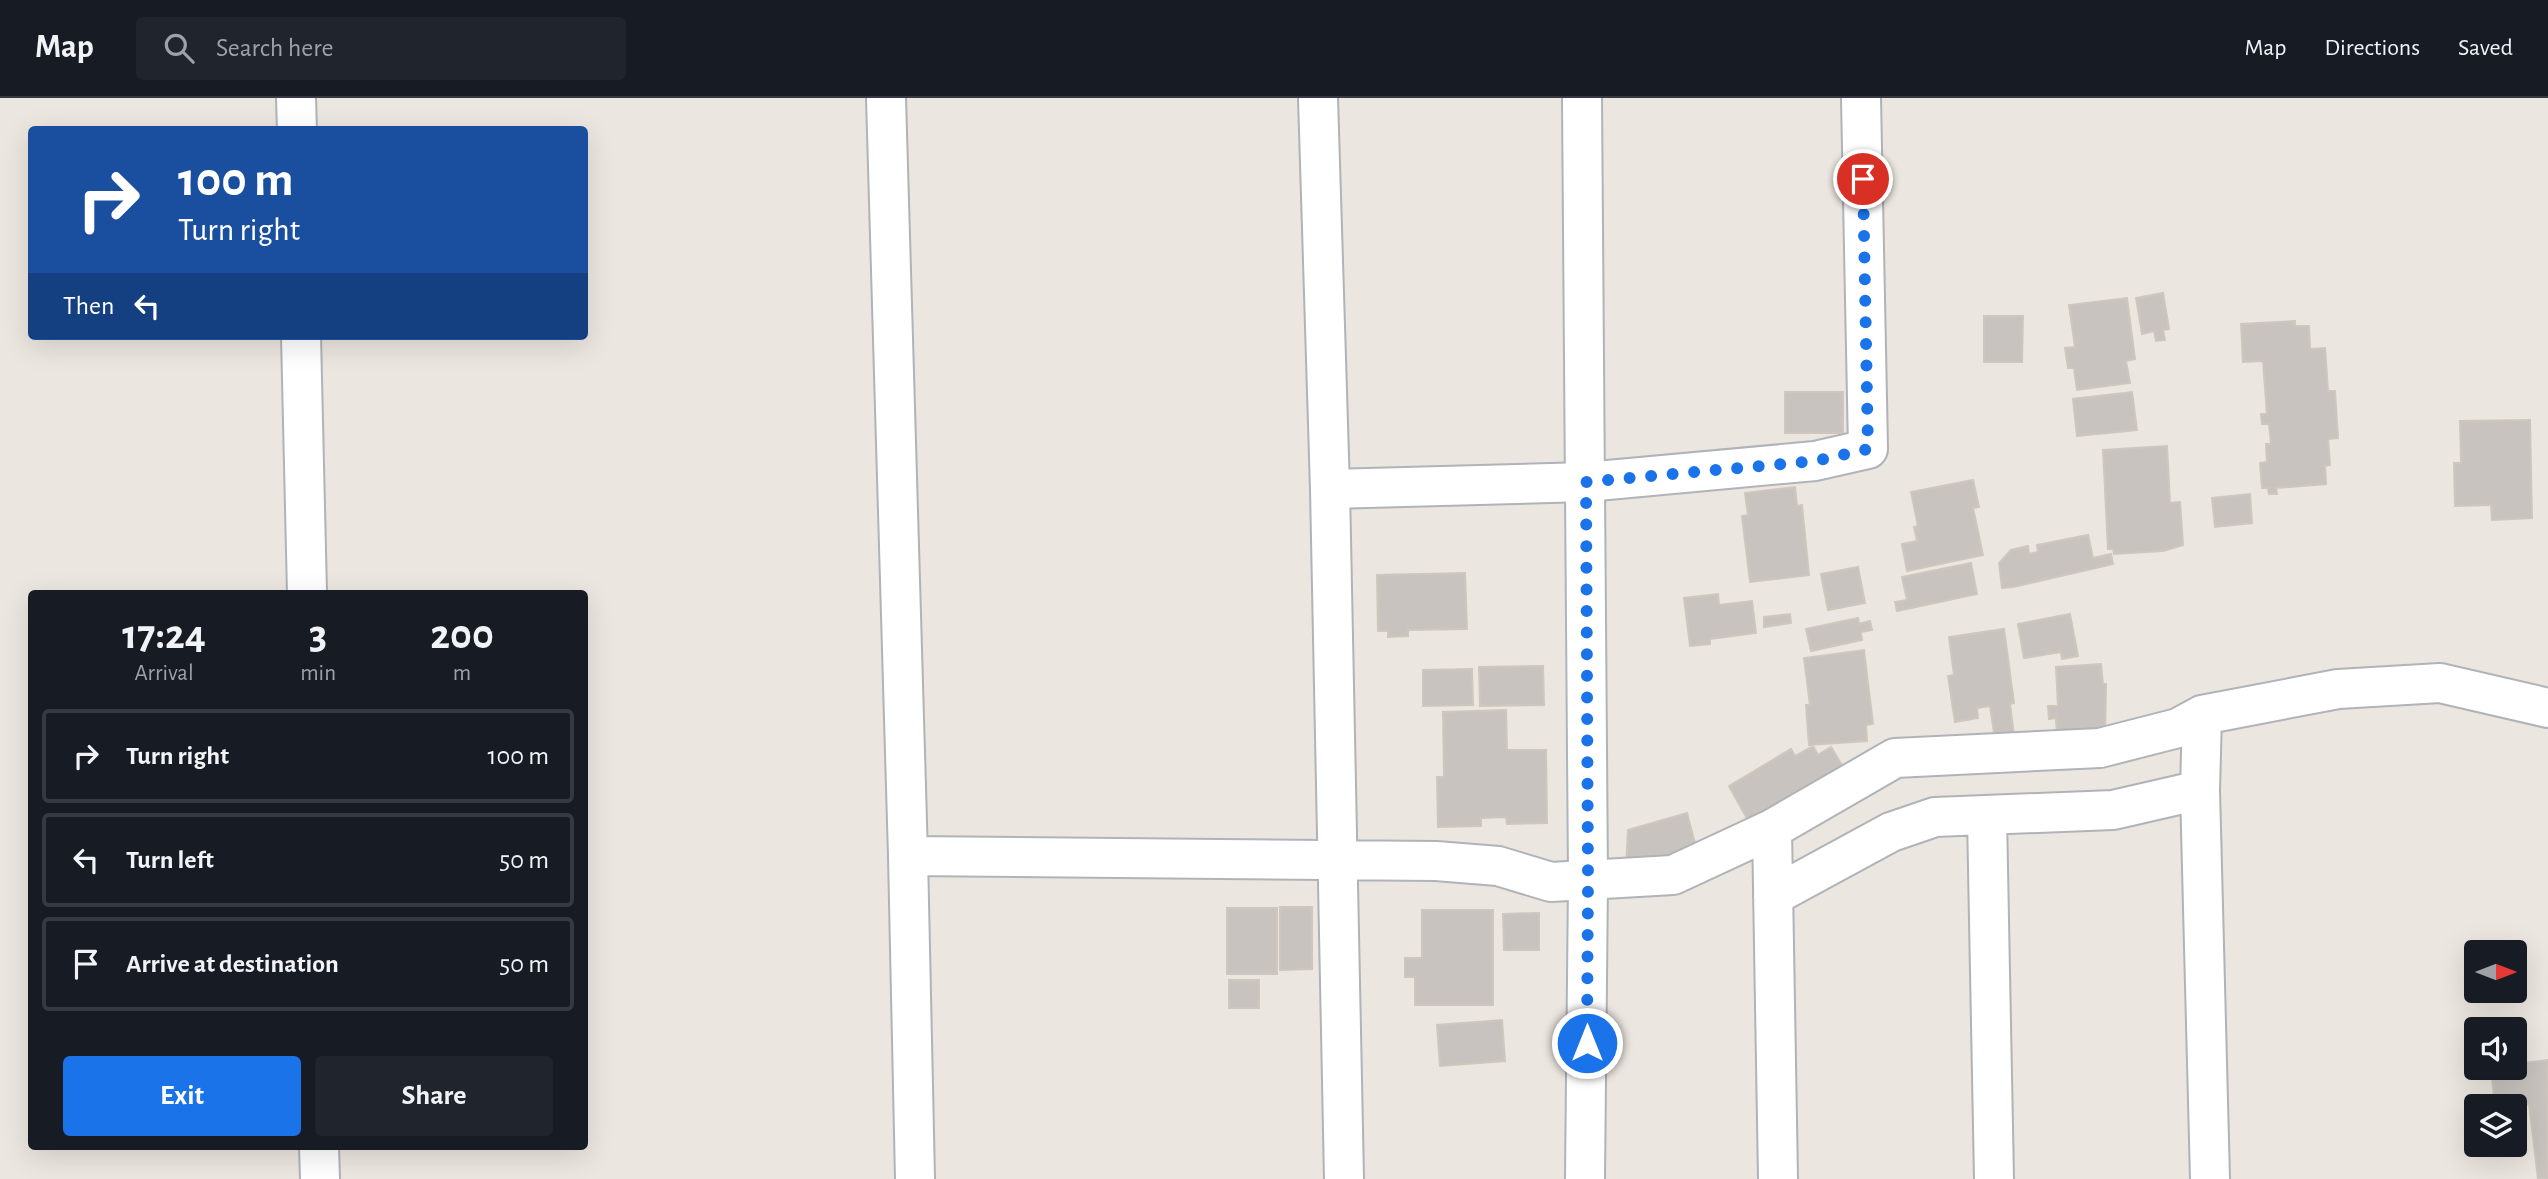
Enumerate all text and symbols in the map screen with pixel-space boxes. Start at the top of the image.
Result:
search box [136,17,626,80]
icon: search [160,29,198,67]
text: Map [35,31,94,64]
text: Search here [216,35,334,61]
text: Map [2244,36,2286,60]
text: Directions [2324,36,2420,60]
text: Saved [2458,36,2513,60]
pin [1833,149,1893,209]
icon: right [63,154,154,245]
text: 100 m [178,156,294,205]
icon: arrive [1844,160,1882,198]
text: Turn right [178,214,300,246]
icon: left [128,287,166,325]
text: Then [63,293,114,319]
text: 17:24 [122,614,206,656]
text: 3 [309,614,327,656]
text: 200 [430,614,494,656]
text: Arrival [135,662,194,685]
text: min [300,662,336,685]
text: m [453,662,471,685]
icon: right [67,737,105,775]
text: Turn right [126,743,229,769]
text: 100 m [488,743,549,769]
icon: left [67,841,105,879]
text: Turn left [126,847,214,873]
text: 50 m [499,847,549,873]
north arrow [2464,940,2527,1003]
map controls [2464,940,2527,1157]
icon: arrive [67,945,105,983]
text: Arrive at destination [126,951,339,977]
text: 50 m [499,951,549,977]
position arrow [1550,1006,1624,1080]
button: sound [2464,1017,2527,1080]
button: Exit [63,1056,301,1136]
button: Share [315,1056,553,1136]
button: layers [2464,1094,2527,1157]

